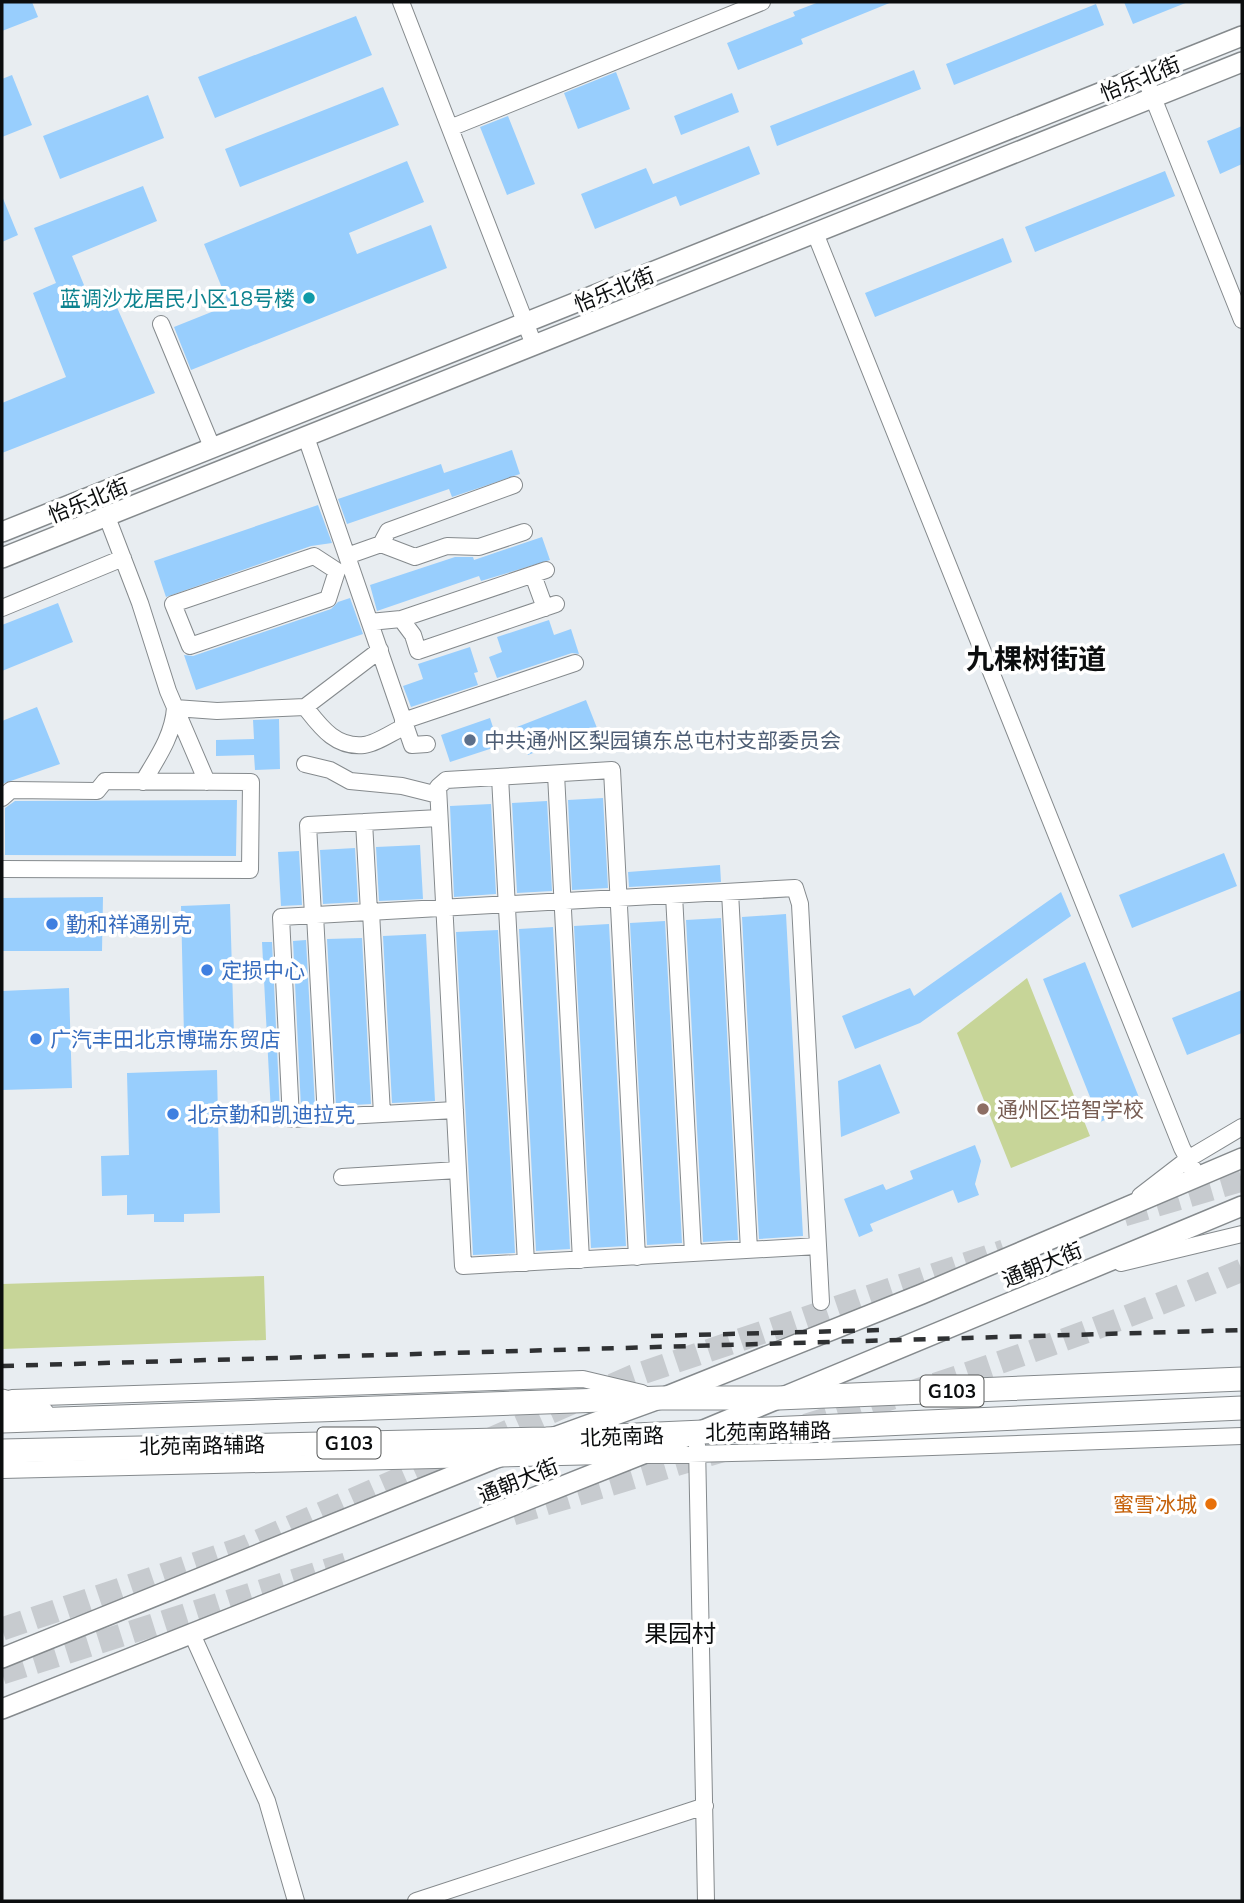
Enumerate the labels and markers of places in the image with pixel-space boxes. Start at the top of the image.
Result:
place label: 蓝调沙龙居民小区18号楼 [60,285,295,311]
marker: 蓝调沙龙居民小区18号楼 [301,290,317,306]
place label: 中共通州区梨园镇东总屯村支部委员会 [484,727,841,753]
marker: 中共通州区梨园镇东总屯村支部委员会 [462,732,478,748]
place label: 勤和祥通别克 [66,911,192,937]
marker: 勤和祥通别克 [44,916,60,932]
place label: 定损中心 [221,957,305,983]
marker: 定损中心 [199,962,215,978]
place label: 广汽丰田北京博瑞东贸店 [50,1026,281,1052]
marker: 广汽丰田北京博瑞东贸店 [28,1031,44,1047]
place label: 通州区培智学校 [997,1096,1144,1122]
place label: 北京勤和凯迪拉克 [187,1101,355,1127]
marker: 通州区培智学校 [975,1101,991,1117]
marker: 北京勤和凯迪拉克 [165,1106,181,1122]
place label: 蜜雪冰城 [1113,1491,1197,1517]
marker: 蜜雪冰城 [1203,1496,1219,1512]

